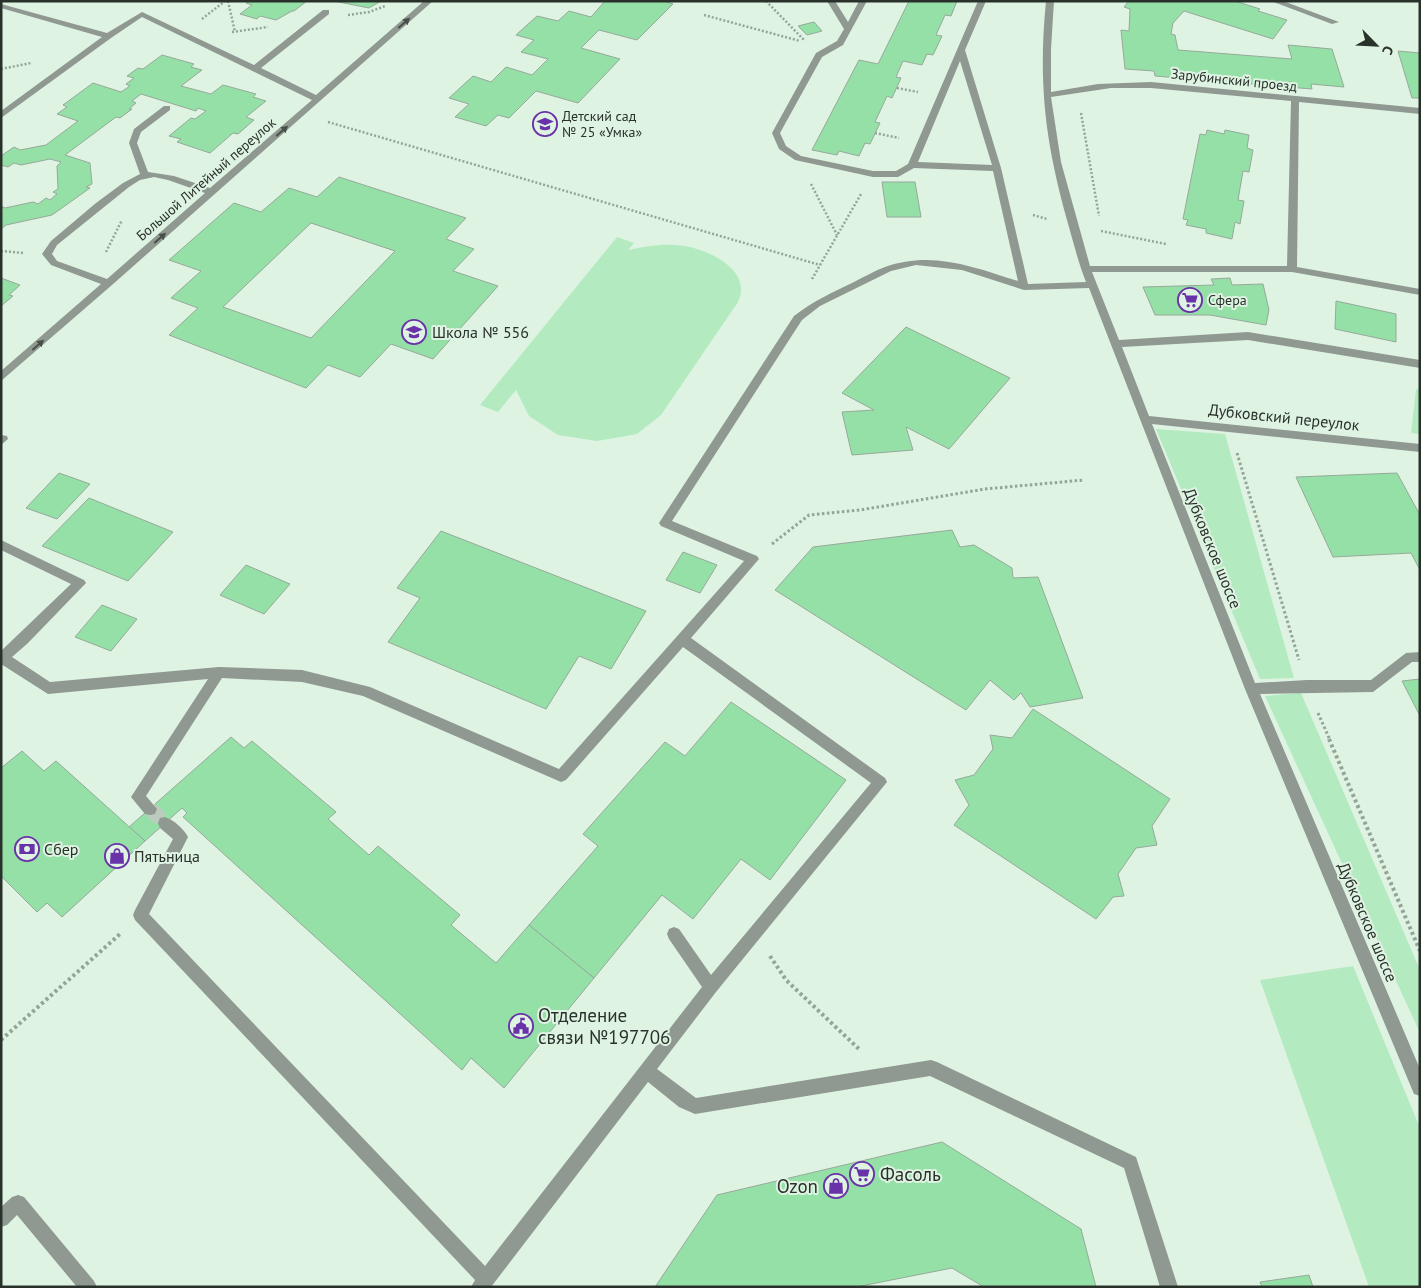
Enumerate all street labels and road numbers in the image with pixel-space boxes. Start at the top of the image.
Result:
street label: Зарубинский проезд [1170,64,1298,96]
street label: Большой Литейный переулок [133,113,280,245]
street label: Дубковский переулок [1208,399,1361,435]
street label: Дубковское шоссе [1180,485,1246,611]
street label: Дубковское шоссе [1334,859,1402,985]

